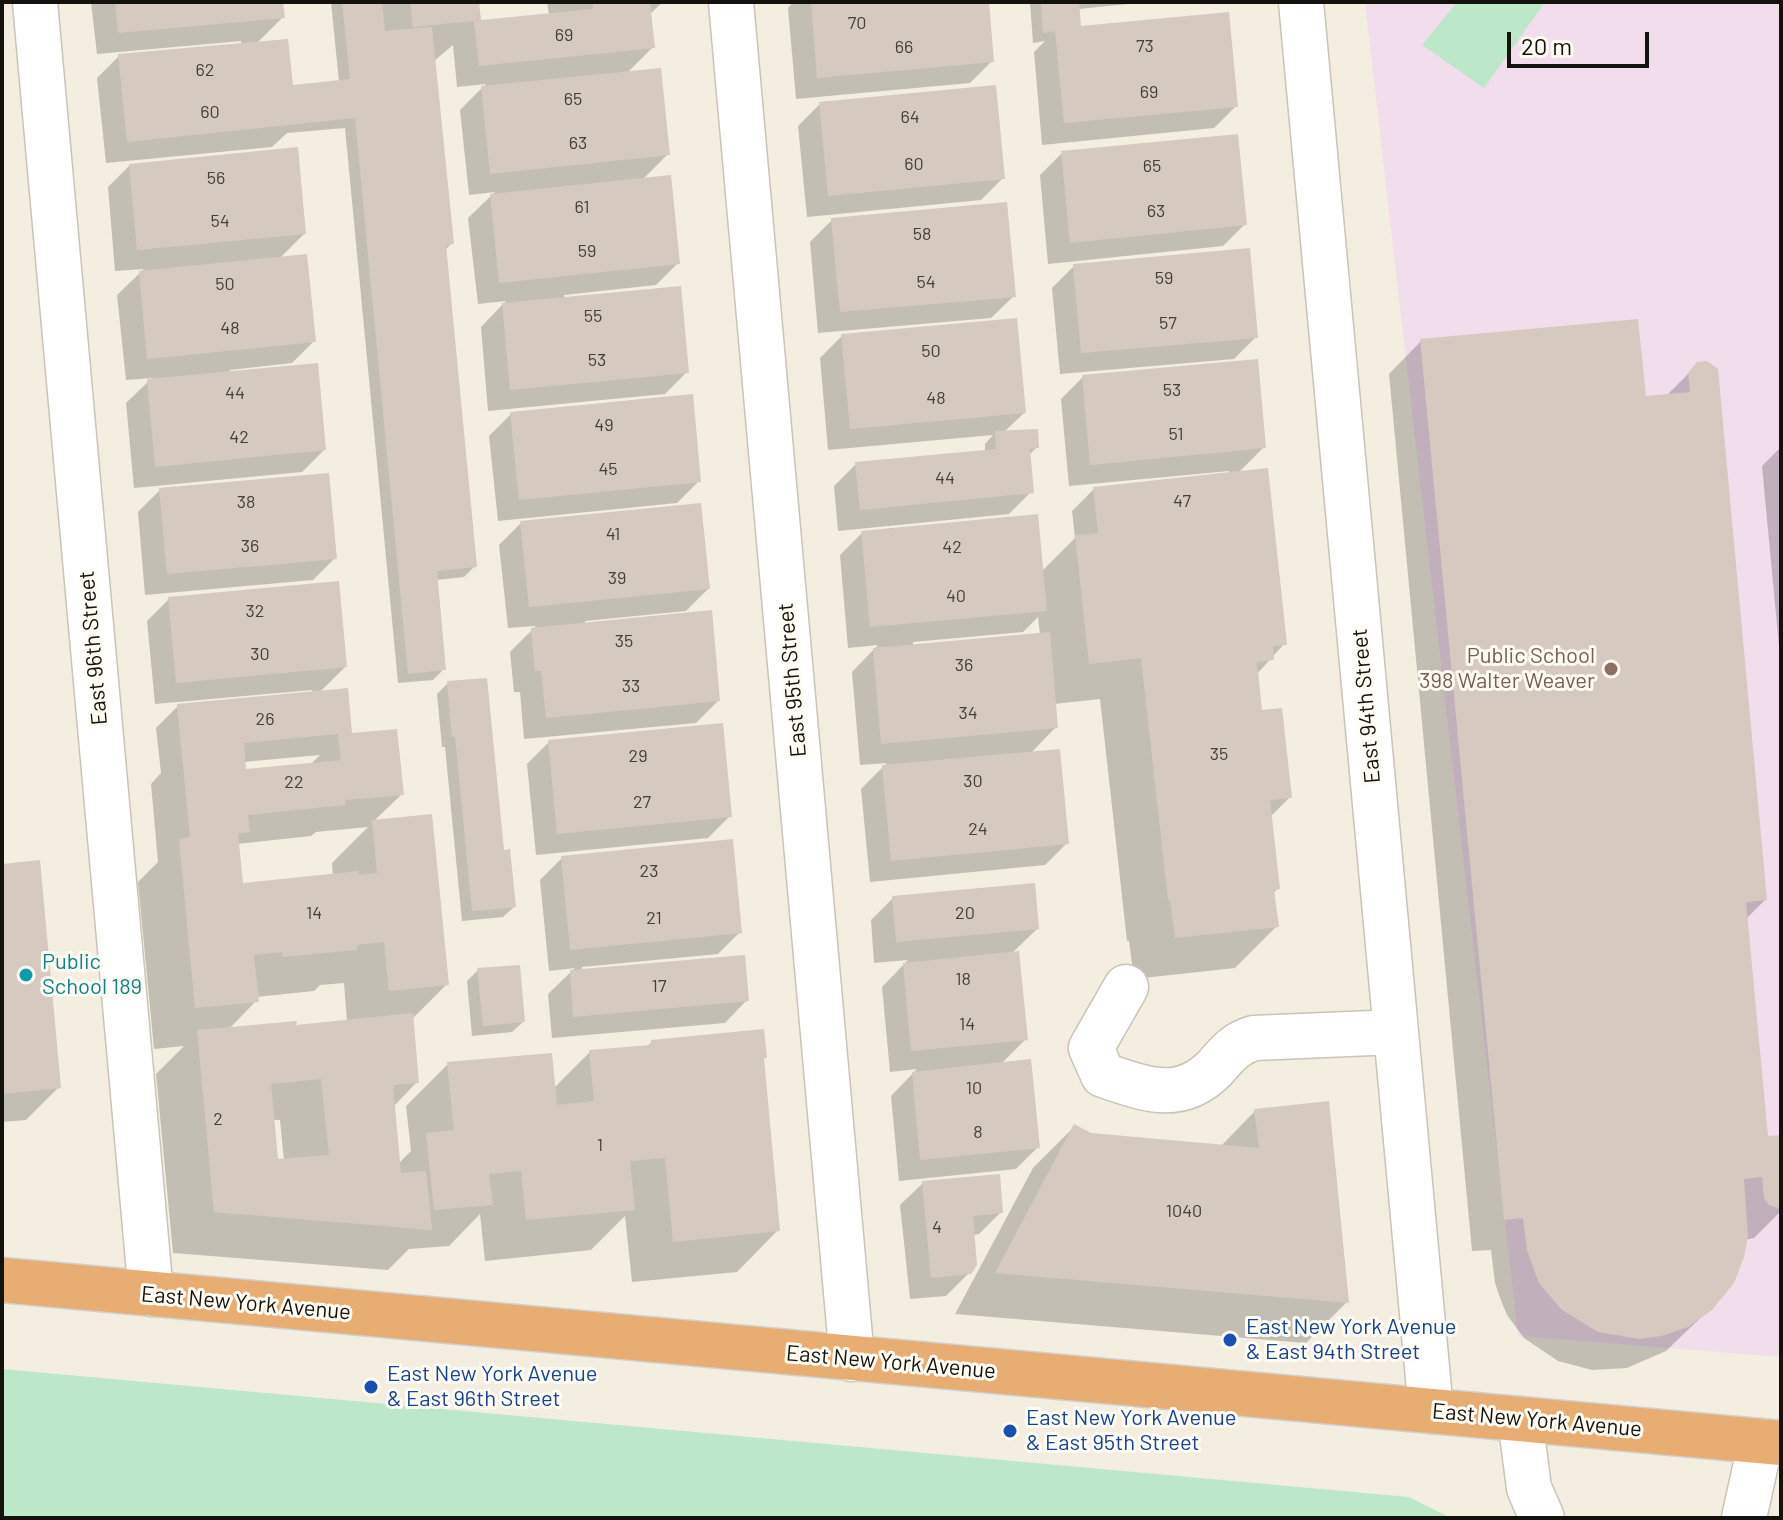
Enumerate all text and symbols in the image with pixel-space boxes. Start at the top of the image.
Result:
house number: 70 [848,12,866,34]
scale bar [1511,16,1653,66]
house number: 69 [555,24,573,46]
text: 20 m [1521,31,1572,60]
house number: 73 [1136,35,1154,57]
house number: 66 [895,36,913,58]
house number: 62 [196,59,214,81]
house number: 69 [1140,81,1158,103]
house number: 65 [564,88,582,110]
house number: 60 [200,101,220,123]
house number: 64 [900,106,920,128]
house number: 63 [569,132,587,154]
house number: 60 [904,153,924,175]
house number: 65 [1143,155,1161,177]
house number: 56 [207,167,225,189]
house number: 61 [574,196,590,218]
house number: 63 [1147,200,1165,222]
house number: 54 [210,210,230,232]
house number: 58 [913,223,931,245]
house number: 59 [578,240,596,262]
house number: 59 [1155,267,1173,289]
house number: 54 [916,271,936,293]
house number: 50 [215,273,235,295]
house number: 55 [584,305,602,327]
house number: 57 [1159,312,1177,334]
house number: 48 [220,317,240,339]
house number: 50 [921,340,941,362]
house number: 53 [588,349,606,371]
house number: 53 [1163,379,1181,401]
house number: 44 [225,382,245,404]
house number: 48 [926,387,946,409]
house number: 49 [594,414,614,436]
house number: 51 [1168,423,1184,445]
house number: 42 [229,426,249,448]
house number: 45 [598,458,618,480]
house number: 44 [935,467,955,489]
house number: 47 [1173,490,1191,512]
house number: 38 [237,491,255,513]
house number: 41 [606,523,620,545]
house number: 36 [241,535,259,557]
house number: 42 [942,536,962,558]
house number: 39 [608,567,626,589]
street label: East 96th Street [73,570,113,726]
house number: 40 [946,585,966,607]
house number: 32 [246,600,264,622]
street label: East 95th Street [772,602,812,758]
street label: East 94th Street [1346,627,1386,785]
house number: 35 [615,630,633,652]
house number: 30 [250,643,270,665]
place label: Public School 398 Walter Weaver [1419,643,1595,694]
house number: 36 [955,654,973,676]
marker: Public School 398 Walter Weaver [1602,660,1620,678]
house number: 33 [622,675,640,697]
house number: 34 [958,702,978,724]
house number: 26 [256,708,274,730]
house number: 35 [1210,743,1228,765]
house number: 29 [628,745,648,767]
house number: 30 [963,770,983,792]
house number: 22 [284,771,304,793]
house number: 27 [633,791,651,813]
house number: 24 [968,818,988,840]
house number: 23 [640,860,658,882]
house number: 14 [306,902,322,924]
house number: 20 [955,902,975,924]
house number: 21 [646,907,662,929]
place label: Public School 189 [42,949,142,1000]
marker: Public School 189 [17,966,35,984]
house number: 18 [955,968,971,990]
house number: 17 [652,975,666,997]
house number: 14 [959,1013,975,1035]
house number: 10 [966,1077,982,1099]
house number: 2 [213,1108,223,1130]
house number: 8 [973,1121,983,1143]
house number: 1 [597,1134,603,1156]
house number: 1040 [1166,1200,1202,1222]
house number: 4 [932,1216,942,1238]
street label: East New York Avenue [140,1281,352,1325]
place label: East New York Avenue & East 94th Street [1246,1314,1457,1366]
marker: East New York Avenue & East 94th Street [1221,1331,1239,1349]
street label: East New York Avenue [785,1340,997,1384]
place label: East New York Avenue & East 96th Street [387,1361,598,1412]
marker: East New York Avenue & East 96th Street [362,1378,380,1396]
street label: East New York Avenue [1431,1398,1643,1442]
place label: East New York Avenue & East 95th Street [1026,1405,1237,1456]
marker: East New York Avenue & East 95th Street [1001,1422,1019,1440]

